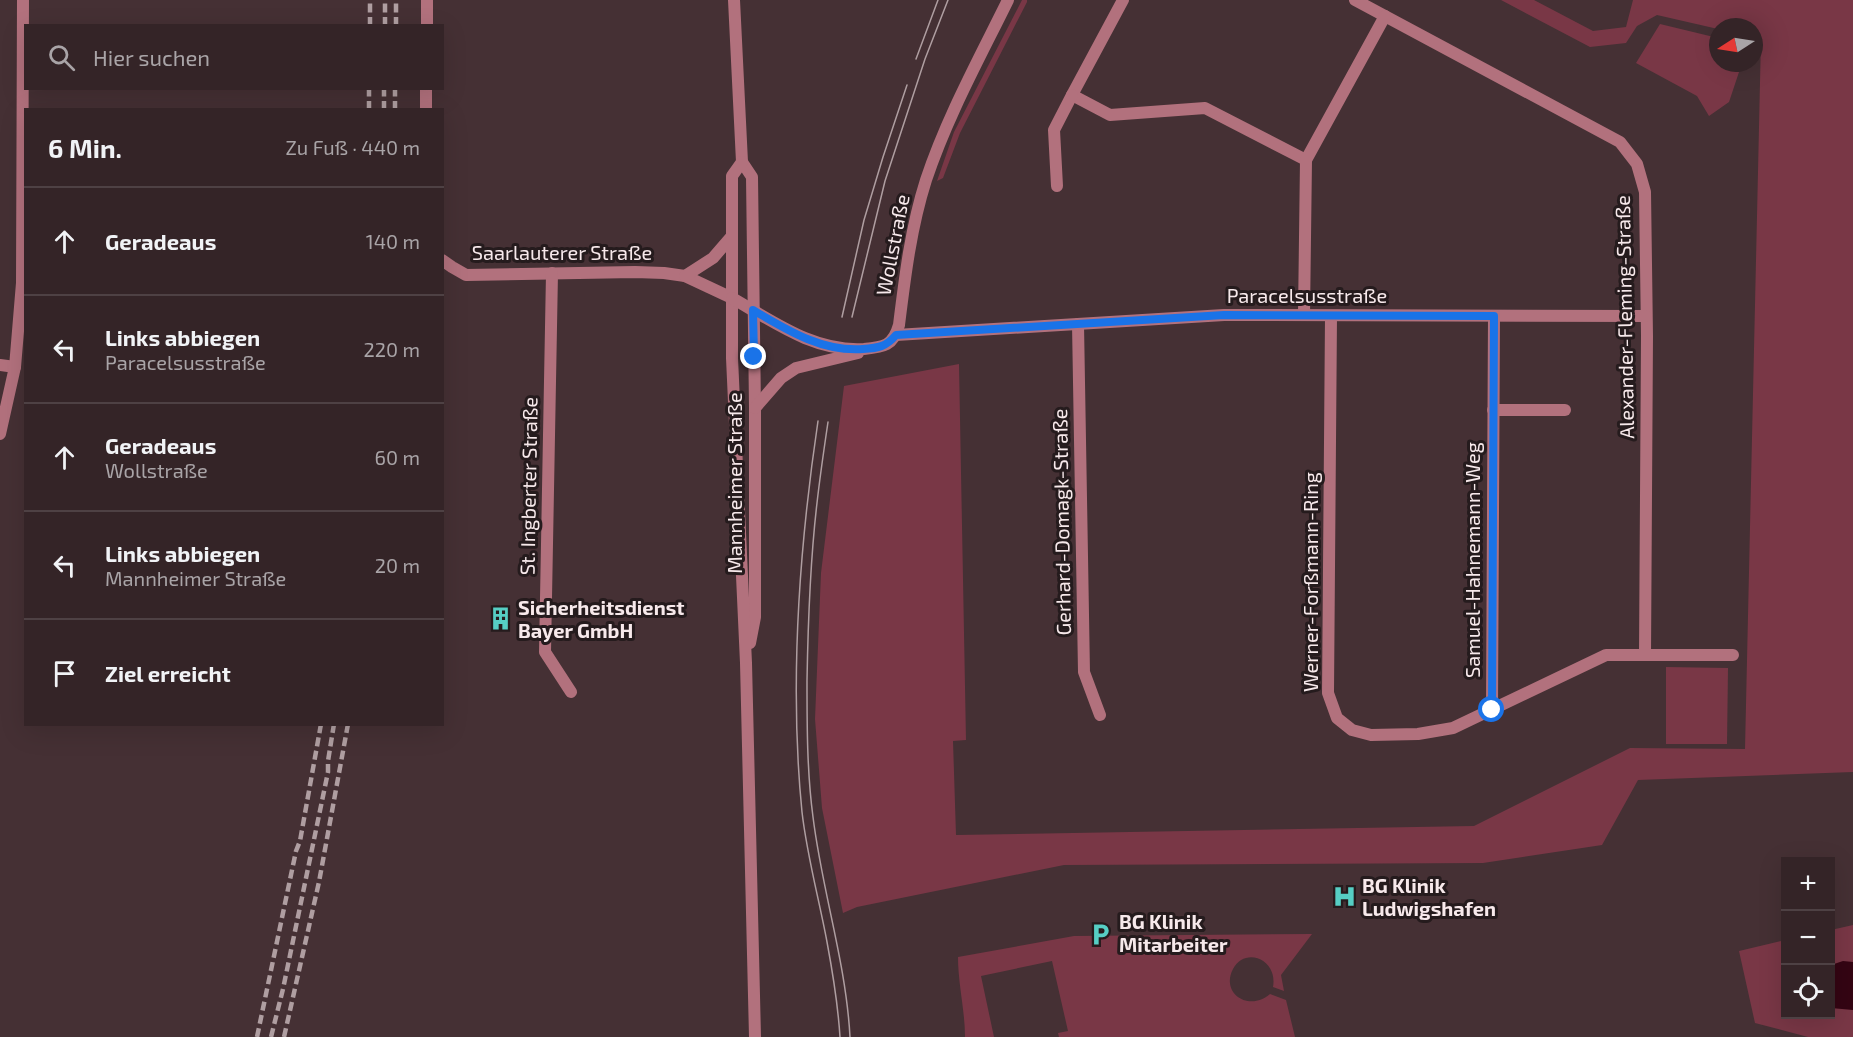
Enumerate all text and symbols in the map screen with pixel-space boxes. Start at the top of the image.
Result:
north arrow [1709,18,1763,72]
search box [24,24,444,90]
icon: search [45,41,78,74]
text: Hier suchen [93,44,210,70]
text: 6 Min. [48,132,122,163]
text: Zu Fuß · 440 m [286,135,420,159]
street label: Wollstraße [870,192,914,298]
street label: Alexander-Fleming-Straße [1610,195,1638,439]
icon: ahead [48,225,81,258]
text: Geradeaus [105,228,216,254]
text: 140 m [366,229,420,253]
street label: Saarlauterer Straße [472,240,652,264]
street label: Paracelsusstraße [1227,283,1387,307]
text: Links abbiegen [105,324,260,350]
icon: left [48,333,81,366]
text: 220 m [363,337,420,361]
route end [740,343,766,369]
text: Paracelsusstraße [105,350,266,374]
street label: Mannheimer Straße [722,392,746,574]
street label: St. Ingberter Straße [514,397,542,575]
street label: Gerhard-Domagk-Straße [1047,408,1075,636]
text: Geradeaus [105,432,216,458]
icon: ahead [48,441,81,474]
street label: Samuel-Hahnemann-Weg [1460,442,1484,678]
text: 60 m [375,445,420,469]
text: Wollstraße [105,458,208,482]
street label: Werner-Forßmann-Ring [1298,472,1322,692]
text: Links abbiegen [105,540,260,566]
icon: left [48,549,81,582]
text: 20 m [375,553,420,577]
text: Mannheimer Straße [105,566,286,590]
place label: Sicherheitsdienst Bayer GmbH [518,595,684,643]
building icon: Sicherheitsdienst Bayer GmbH [487,606,513,632]
icon: arrive [48,657,81,690]
text: Ziel erreicht [105,660,231,686]
route start [1478,696,1504,722]
map controls [1781,857,1835,1019]
button: + [1781,857,1835,911]
place label: BG Klinik Ludwigshafen [1362,873,1496,920]
hospital icon: BG Klinik Ludwigshafen [1331,884,1357,910]
place label: BG Klinik Mitarbeiter [1119,909,1228,956]
button: − [1781,911,1835,965]
parking icon: BG Klinik Mitarbeiter [1088,921,1114,947]
button: locate [1781,965,1835,1019]

